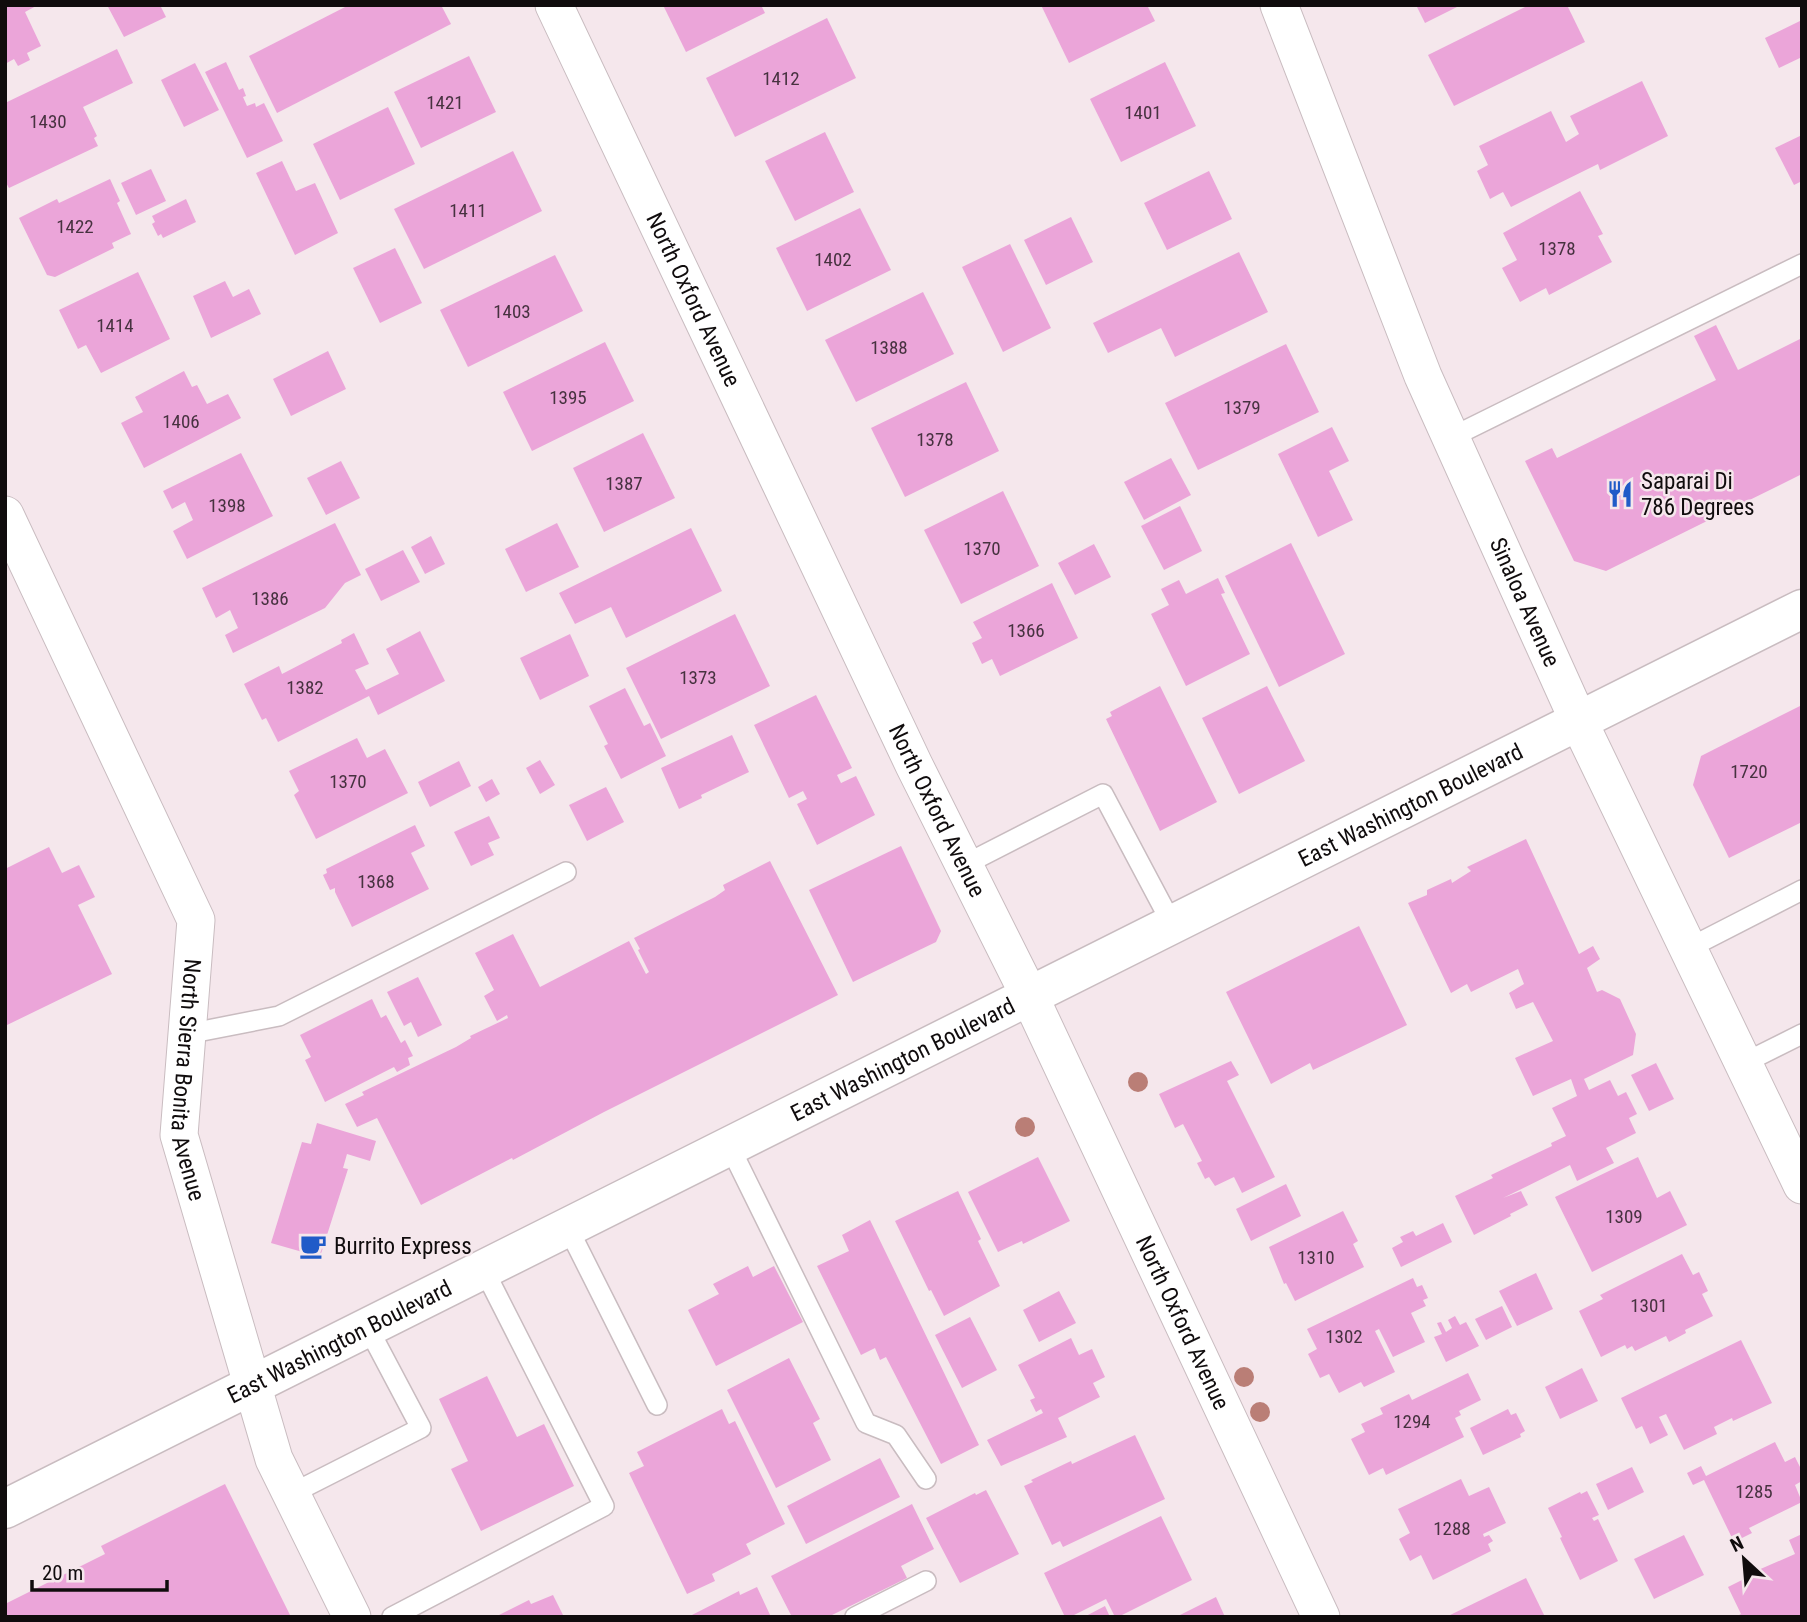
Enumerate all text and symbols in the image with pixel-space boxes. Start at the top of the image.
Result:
house number: 1412 [762,67,800,90]
house number: 1421 [426,91,464,114]
house number: 1401 [1124,101,1162,124]
house number: 1430 [29,110,67,133]
house number: 1411 [449,199,487,222]
street label: North Oxford Avenue [641,208,746,391]
house number: 1422 [56,215,94,238]
house number: 1378 [1538,237,1576,260]
house number: 1402 [814,248,852,271]
house number: 1403 [493,300,531,323]
house number: 1414 [96,314,134,337]
house number: 1388 [870,336,908,359]
house number: 1395 [549,386,587,409]
house number: 1379 [1223,396,1261,419]
house number: 1406 [162,410,200,433]
house number: 1378 [916,428,954,451]
place label: Saparai Di 786 Degrees [1641,468,1754,521]
house number: 1387 [605,472,643,495]
restaurant icon: Saparai Di 786 Degrees [1605,479,1635,509]
house number: 1398 [208,494,246,517]
street label: Sinaloa Avenue [1484,533,1566,671]
house number: 1370 [963,537,1001,560]
house number: 1386 [251,587,289,610]
house number: 1366 [1007,619,1045,642]
house number: 1373 [679,666,717,689]
house number: 1382 [286,676,324,699]
street label: North Oxford Avenue [883,720,991,901]
street label: East Washington Boulevard [1294,738,1527,872]
house number: 1720 [1730,760,1768,783]
house number: 1370 [329,770,367,793]
house number: 1368 [357,870,395,893]
street label: North Sierra Bonita Avenue [165,958,211,1204]
street label: East Washington Boulevard [786,992,1019,1127]
house number: 1309 [1605,1205,1643,1228]
cafe icon: Burrito Express [298,1231,328,1261]
street label: North Oxford Avenue [1130,1231,1235,1414]
place label: Burrito Express [334,1233,472,1260]
house number: 1310 [1297,1246,1335,1269]
street label: East Washington Boulevard [223,1274,456,1409]
house number: 1301 [1630,1294,1668,1317]
house number: 1302 [1325,1325,1363,1348]
house number: 1294 [1393,1410,1431,1433]
house number: 1285 [1735,1480,1773,1503]
house number: 1288 [1433,1517,1471,1540]
north arrow [1709,1524,1779,1594]
text: N [1726,1531,1747,1557]
scale bar [32,1548,166,1592]
text: 20 m [42,1561,83,1585]

